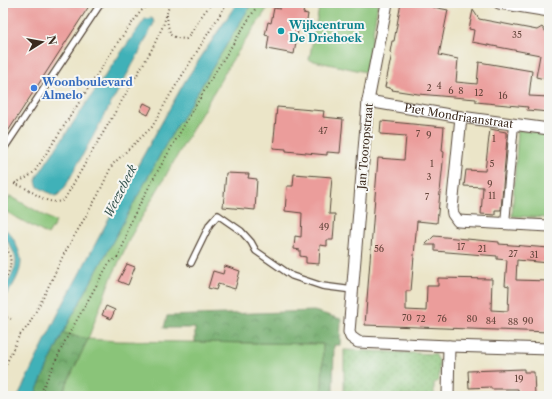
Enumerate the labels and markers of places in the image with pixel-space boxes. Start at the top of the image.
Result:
place label: Wijkcentrum De Driehoek [288,18,365,45]
marker: Wijkcentrum De Driehoek [276,26,286,36]
place label: Woonboulevard Almelo [41,75,134,102]
marker: Woonboulevard Almelo [29,83,39,93]

